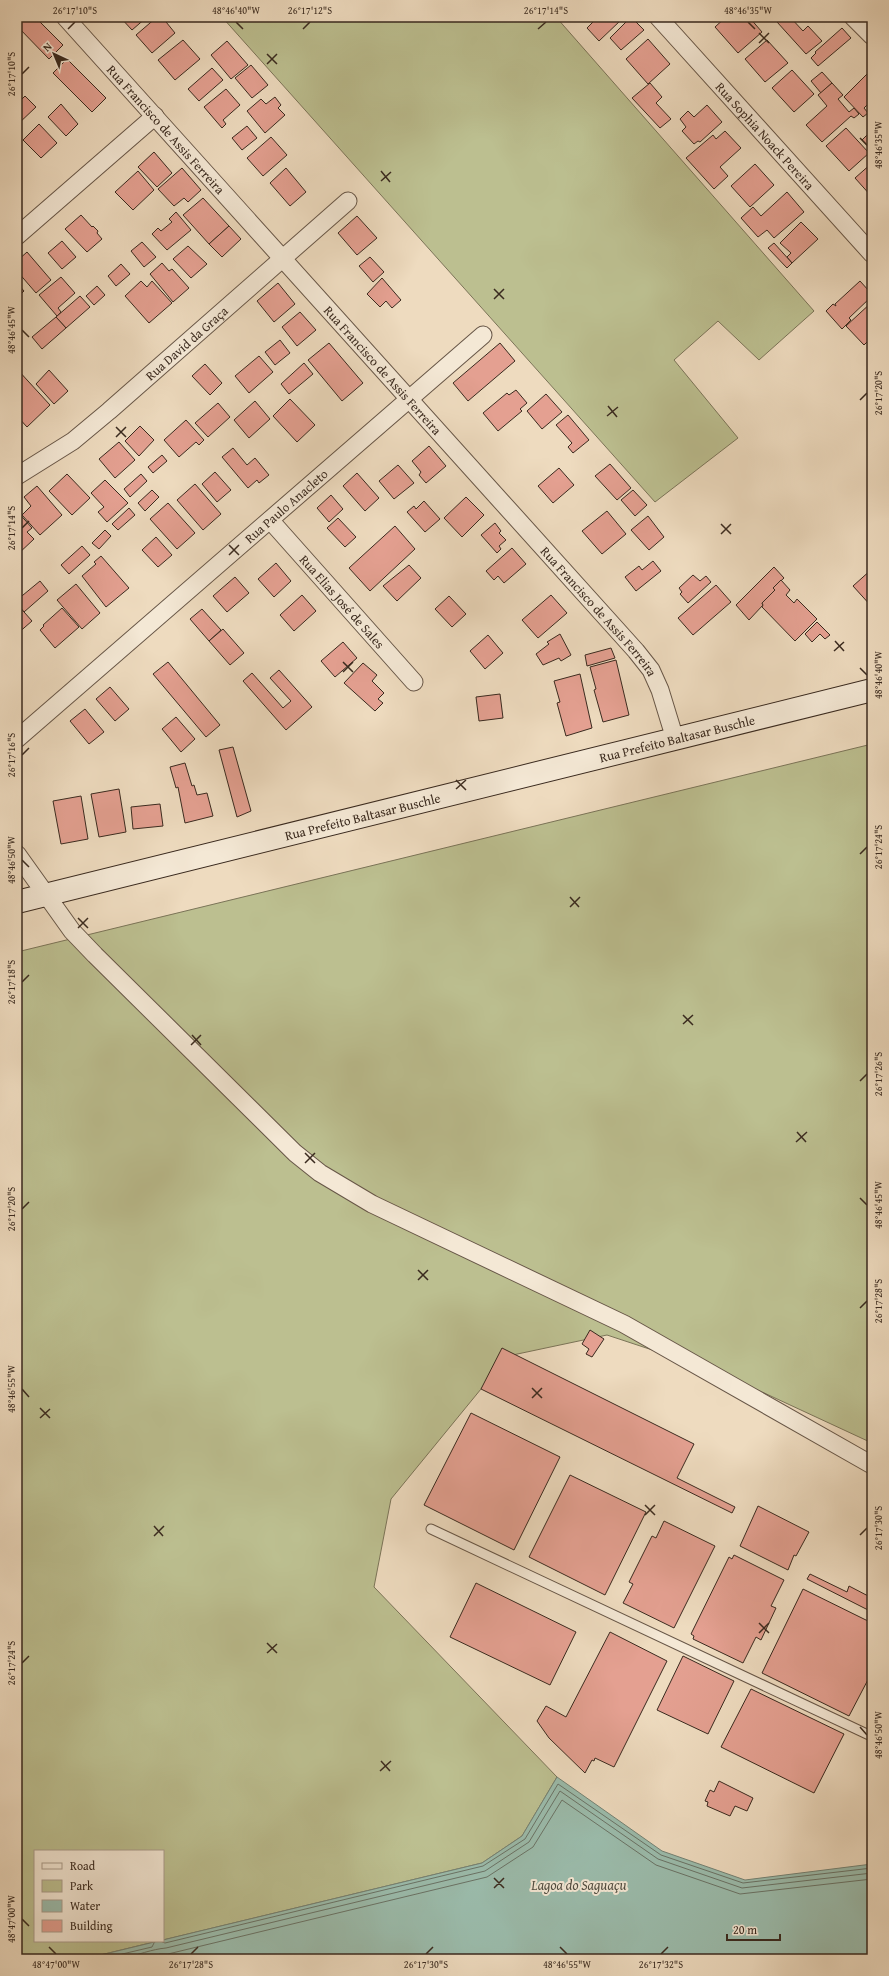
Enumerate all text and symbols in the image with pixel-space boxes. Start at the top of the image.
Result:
text: 26°17'10"S [53,3,97,18]
text: 48°46'40"W [212,3,260,18]
text: 26°17'12"S [288,3,332,18]
text: 26°17'14"S [524,3,568,18]
text: 48°46'35"W [724,3,772,18]
north arrow [34,34,74,74]
text: N [39,38,56,55]
text: 26°17'10"S [4,52,19,96]
street label: Rua Francisco de Assis Ferreira [103,60,230,199]
street label: Rua Sophia Noack Pereira [711,78,820,194]
text: 48°46'35"W [871,121,886,169]
street label: Rua David da Graça [141,301,233,385]
street label: Rua Francisco de Assis Ferreira [320,301,447,439]
text: 48°46'45"W [4,306,19,354]
text: 26°17'20"S [871,371,886,415]
street label: Rua Paulo Anacleto [240,464,332,547]
text: 26°17'14"S [4,506,19,550]
street label: Rua Francisco de Assis Ferreira [536,542,662,680]
street label: Rua Elias José de Sales [295,550,389,653]
text: 48°46'40"W [871,651,886,699]
street label: Rua Prefeito Baltasar Buschle [597,710,757,767]
text: 26°17'16"S [4,733,19,777]
street label: Rua Prefeito Baltasar Buschle [283,788,442,845]
text: 26°17'24"S [871,825,886,869]
text: 48°46'50"W [4,836,19,884]
text: 26°17'18"S [4,960,19,1004]
text: 26°17'26"S [871,1052,886,1096]
text: 48°46'45"W [871,1181,886,1229]
text: 26°17'20"S [4,1187,19,1231]
text: 26°17'28"S [871,1279,886,1323]
text: 48°46'55"W [4,1365,19,1413]
text: 26°17'30"S [871,1506,886,1550]
text: 26°17'24"S [4,1641,19,1685]
text: 48°46'50"W [871,1711,886,1759]
legend [34,1850,164,1942]
text: Road [70,1857,96,1874]
water label: Lagoa do Saguaçu [530,1875,627,1895]
text: Park [70,1877,94,1894]
text: 48°47'00"W [4,1895,19,1943]
text: Water [70,1897,100,1914]
scale bar [727,1916,780,1942]
text: Building [70,1917,113,1934]
text: 20 m [733,1921,757,1938]
text: 48°47'00"W [32,1957,80,1972]
text: 26°17'28"S [169,1957,213,1972]
text: 26°17'30"S [404,1957,448,1972]
text: 48°46'55"W [543,1957,591,1972]
text: 26°17'32"S [639,1957,683,1972]

